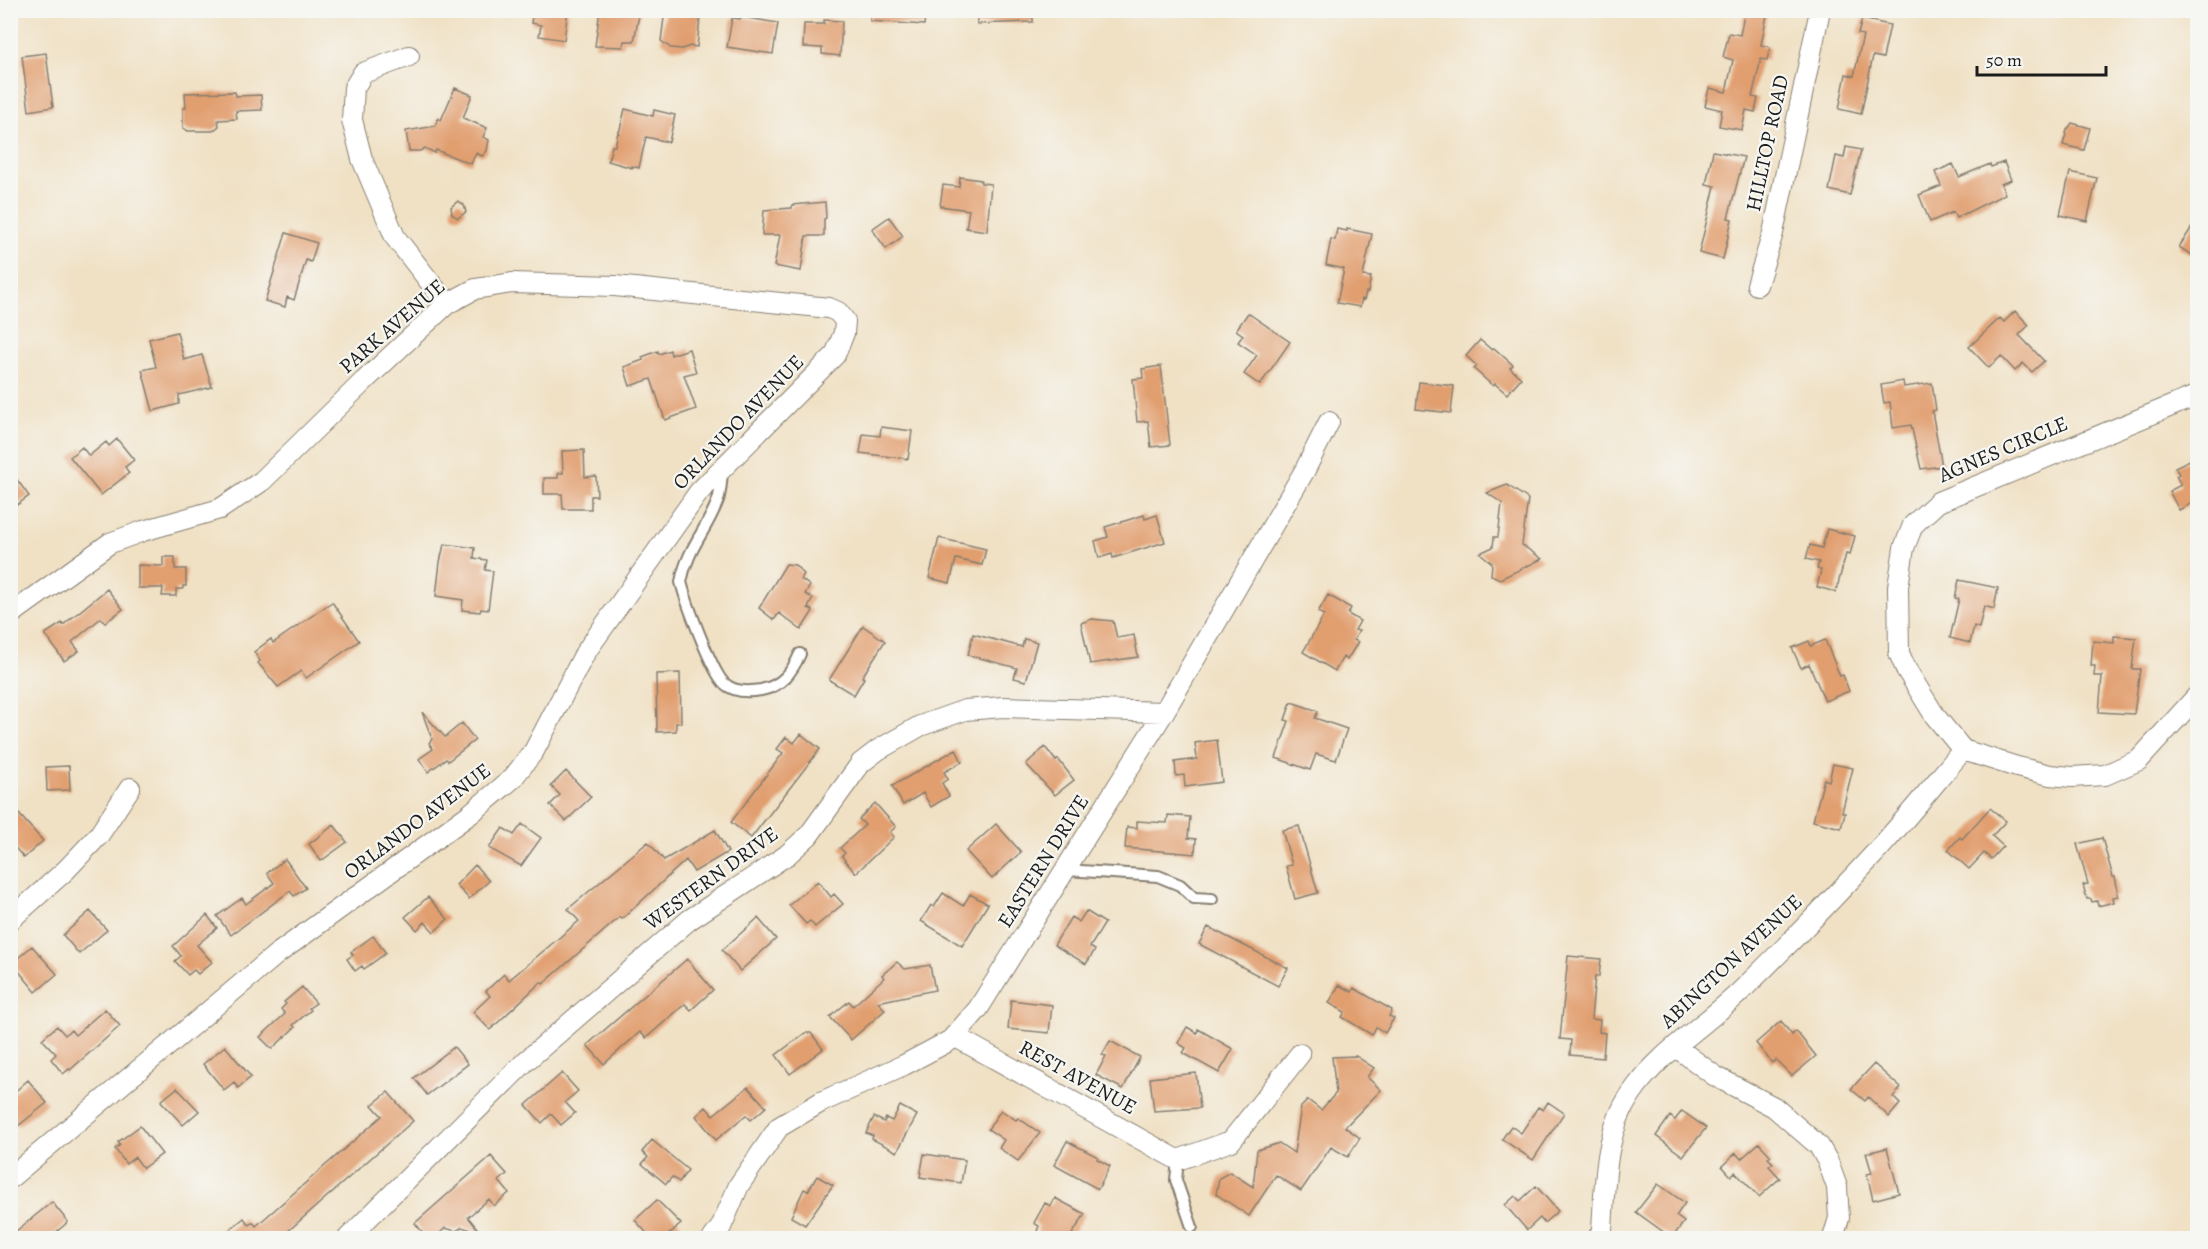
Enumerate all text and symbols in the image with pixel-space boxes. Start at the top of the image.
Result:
scale bar [1977,39,2106,77]
text: 50 m [1986,48,2022,72]
street label: HILLTOP ROAD [1739,72,1795,214]
street label: PARK AVENUE [333,272,451,380]
street label: ORLANDO AVENUE [666,348,810,496]
street label: AGNES CIRCLE [1933,409,2072,489]
street label: ORLANDO AVENUE [338,756,496,886]
street label: EASTERN DRIVE [991,789,1095,933]
street label: WESTERN DRIVE [637,820,784,937]
street label: ABINGTON AVENUE [1653,888,1808,1035]
street label: REST AVENUE [1014,1033,1142,1121]

